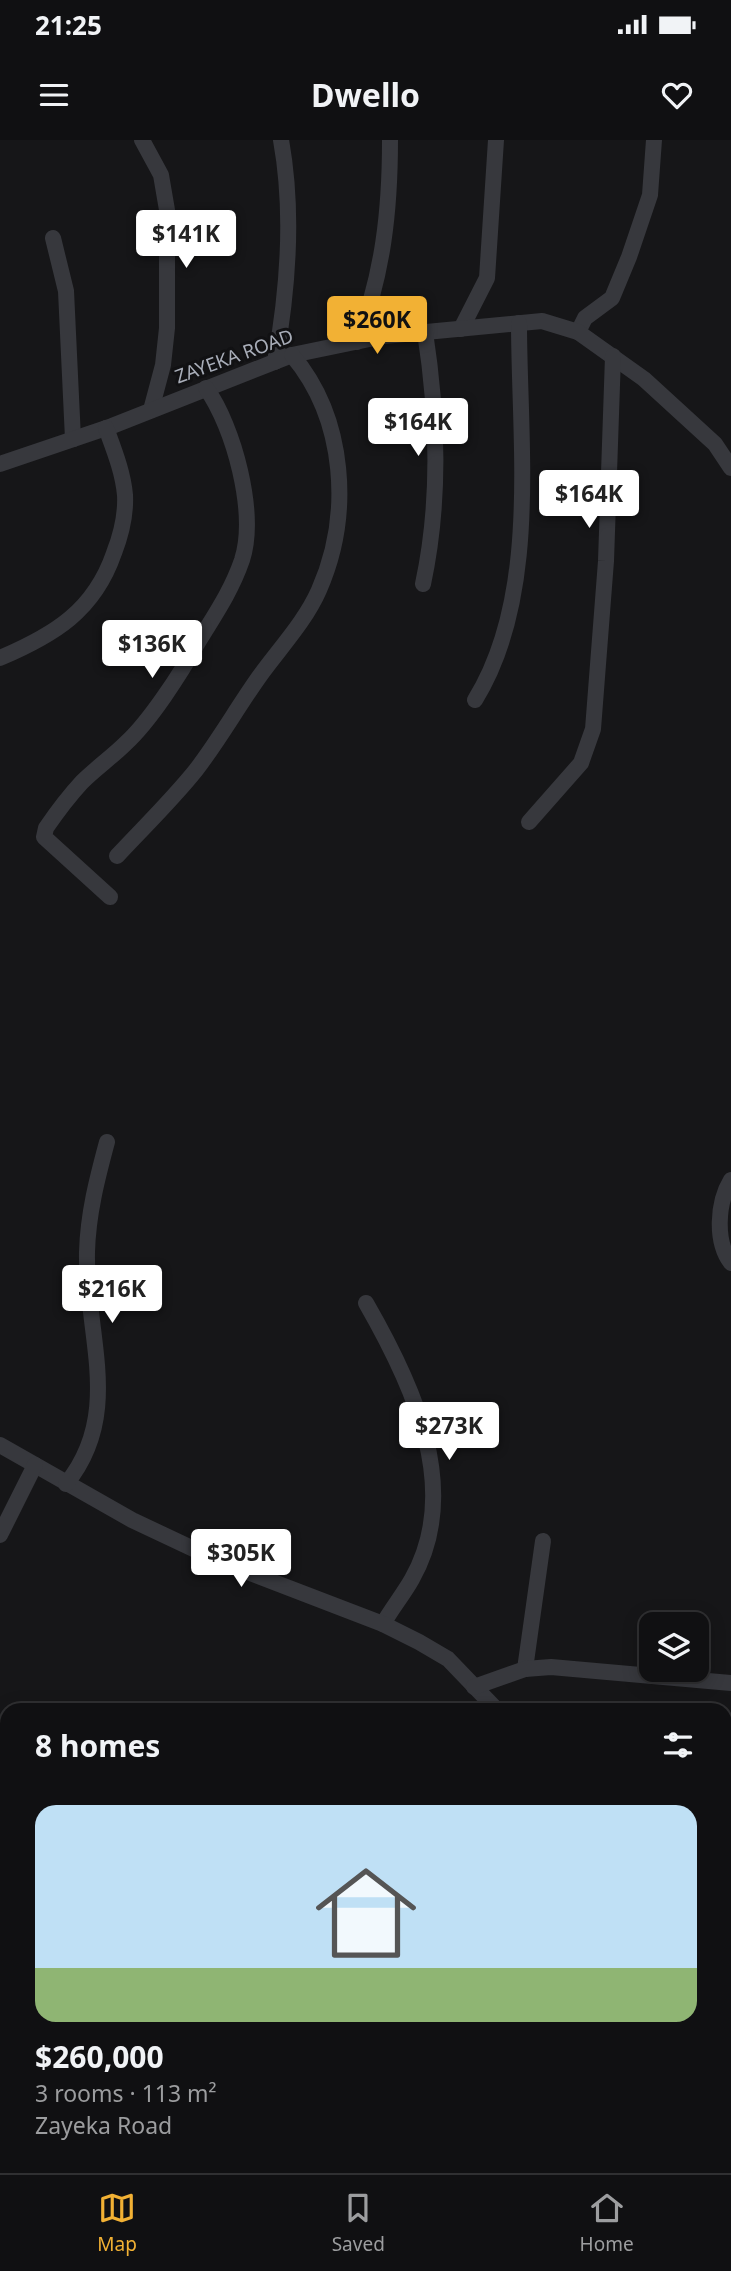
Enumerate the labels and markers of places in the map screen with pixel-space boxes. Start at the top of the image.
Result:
pin: $141K [137,211,235,270]
pin: $260K [328,296,426,356]
pin: $164K [369,398,467,458]
pin: $164K [540,470,638,530]
pin: $136K [103,620,201,680]
pin: $216K [63,1266,161,1325]
pin: $273K [400,1402,498,1462]
pin: $305K [192,1530,290,1589]

